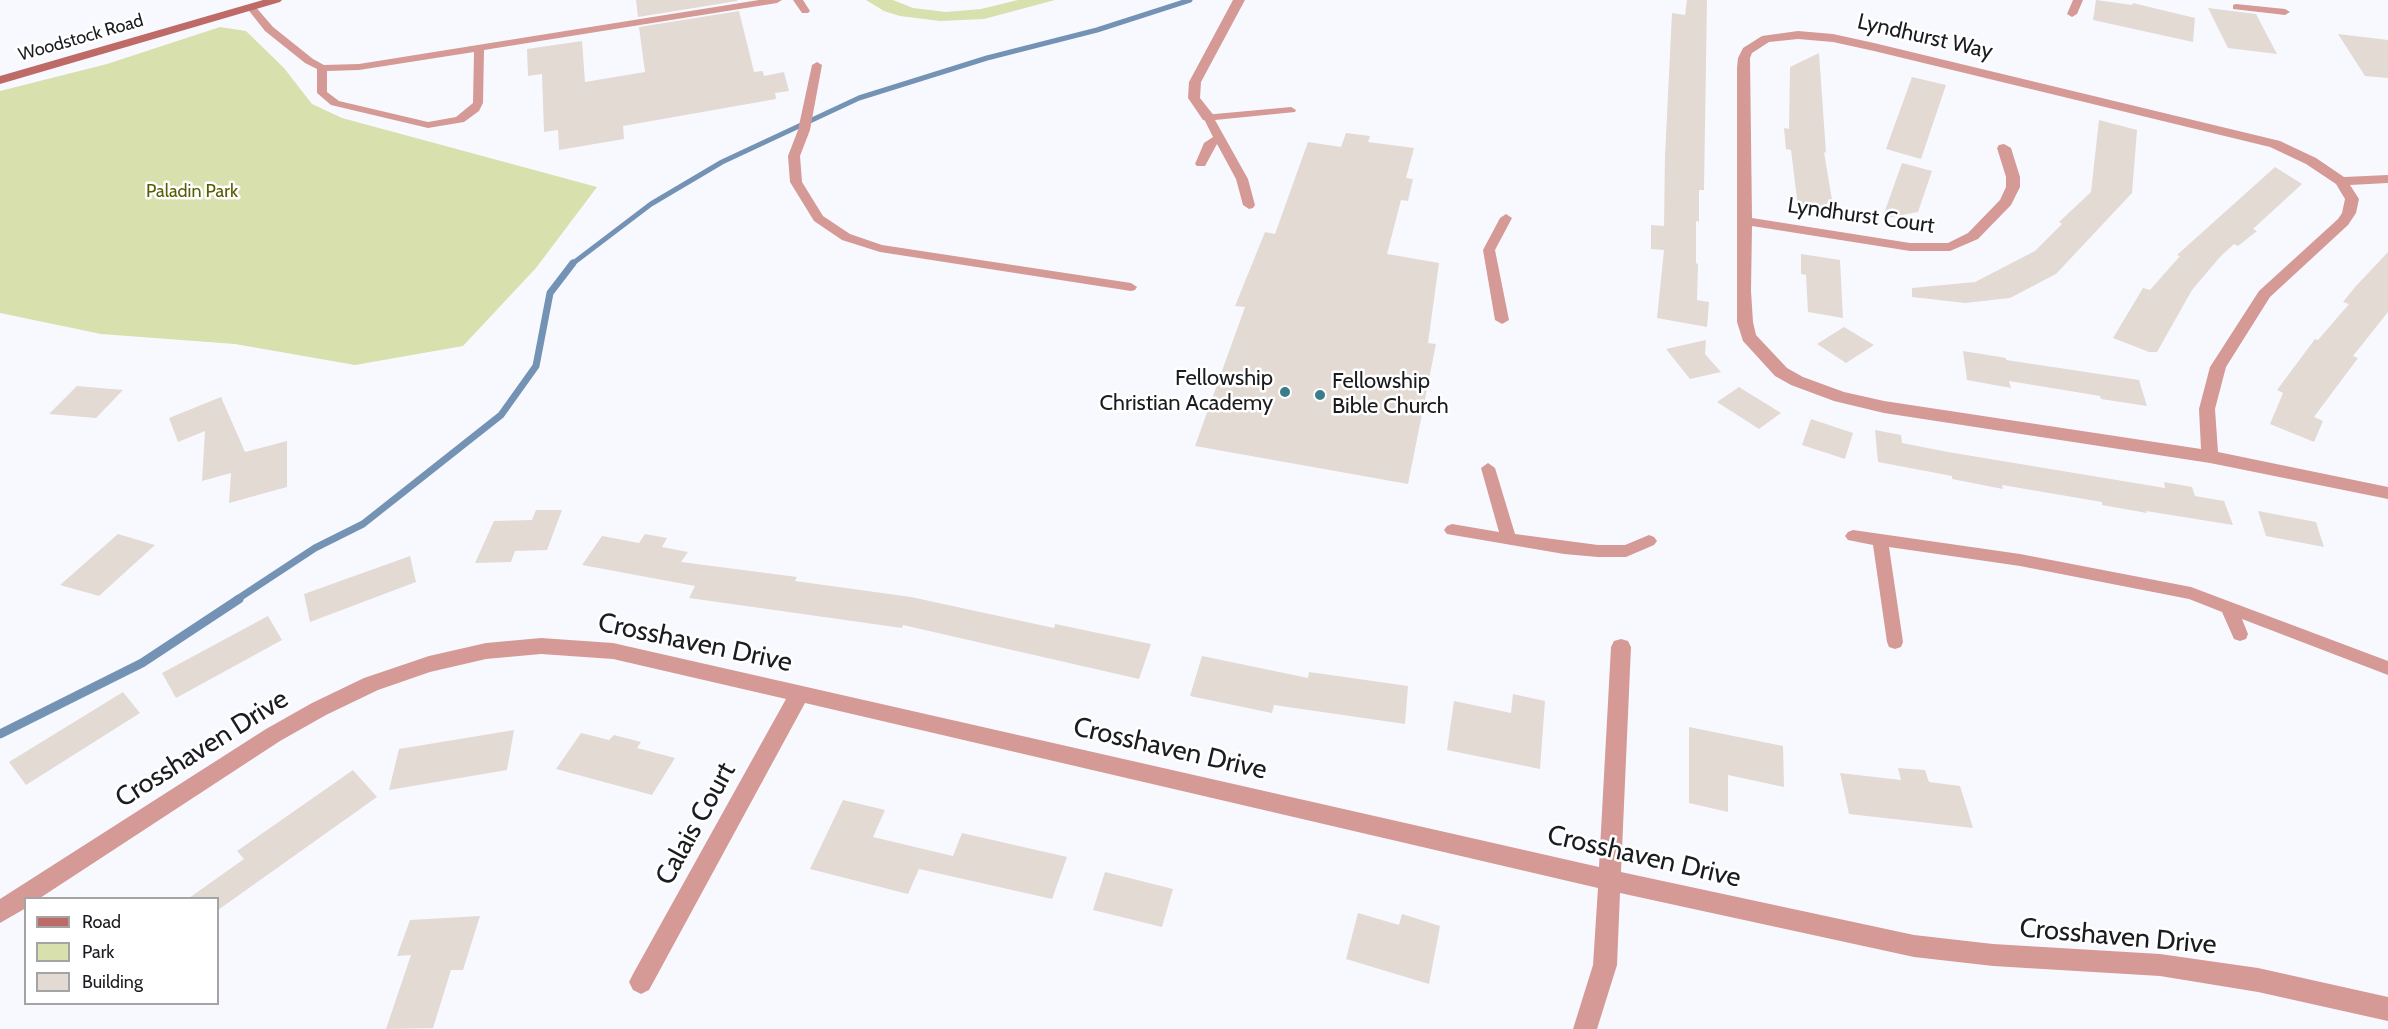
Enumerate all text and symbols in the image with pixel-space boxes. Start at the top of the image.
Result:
street label: Lyndhurst Way [1855,9,1995,65]
street label: Woodstock Road [16,10,146,66]
park label: Paladin Park [146,181,238,203]
street label: Lyndhurst Court [1786,193,1936,239]
place label: Fellowship Christian Academy [1099,366,1273,418]
place label: Fellowship Bible Church [1332,369,1449,420]
marker: Fellowship Christian Academy [1278,385,1292,399]
marker: Fellowship Bible Church [1313,388,1327,402]
street label: Crosshaven Drive [595,607,795,679]
street label: Crosshaven Drive [110,683,294,815]
street label: Crosshaven Drive [1070,711,1270,787]
street label: Calais Court [649,757,743,891]
street label: Crosshaven Drive [1544,819,1744,895]
legend [24,897,219,1005]
text: Road [82,911,121,933]
street label: Crosshaven Drive [2018,912,2218,962]
text: Park [82,941,114,963]
text: Building [82,971,143,993]

